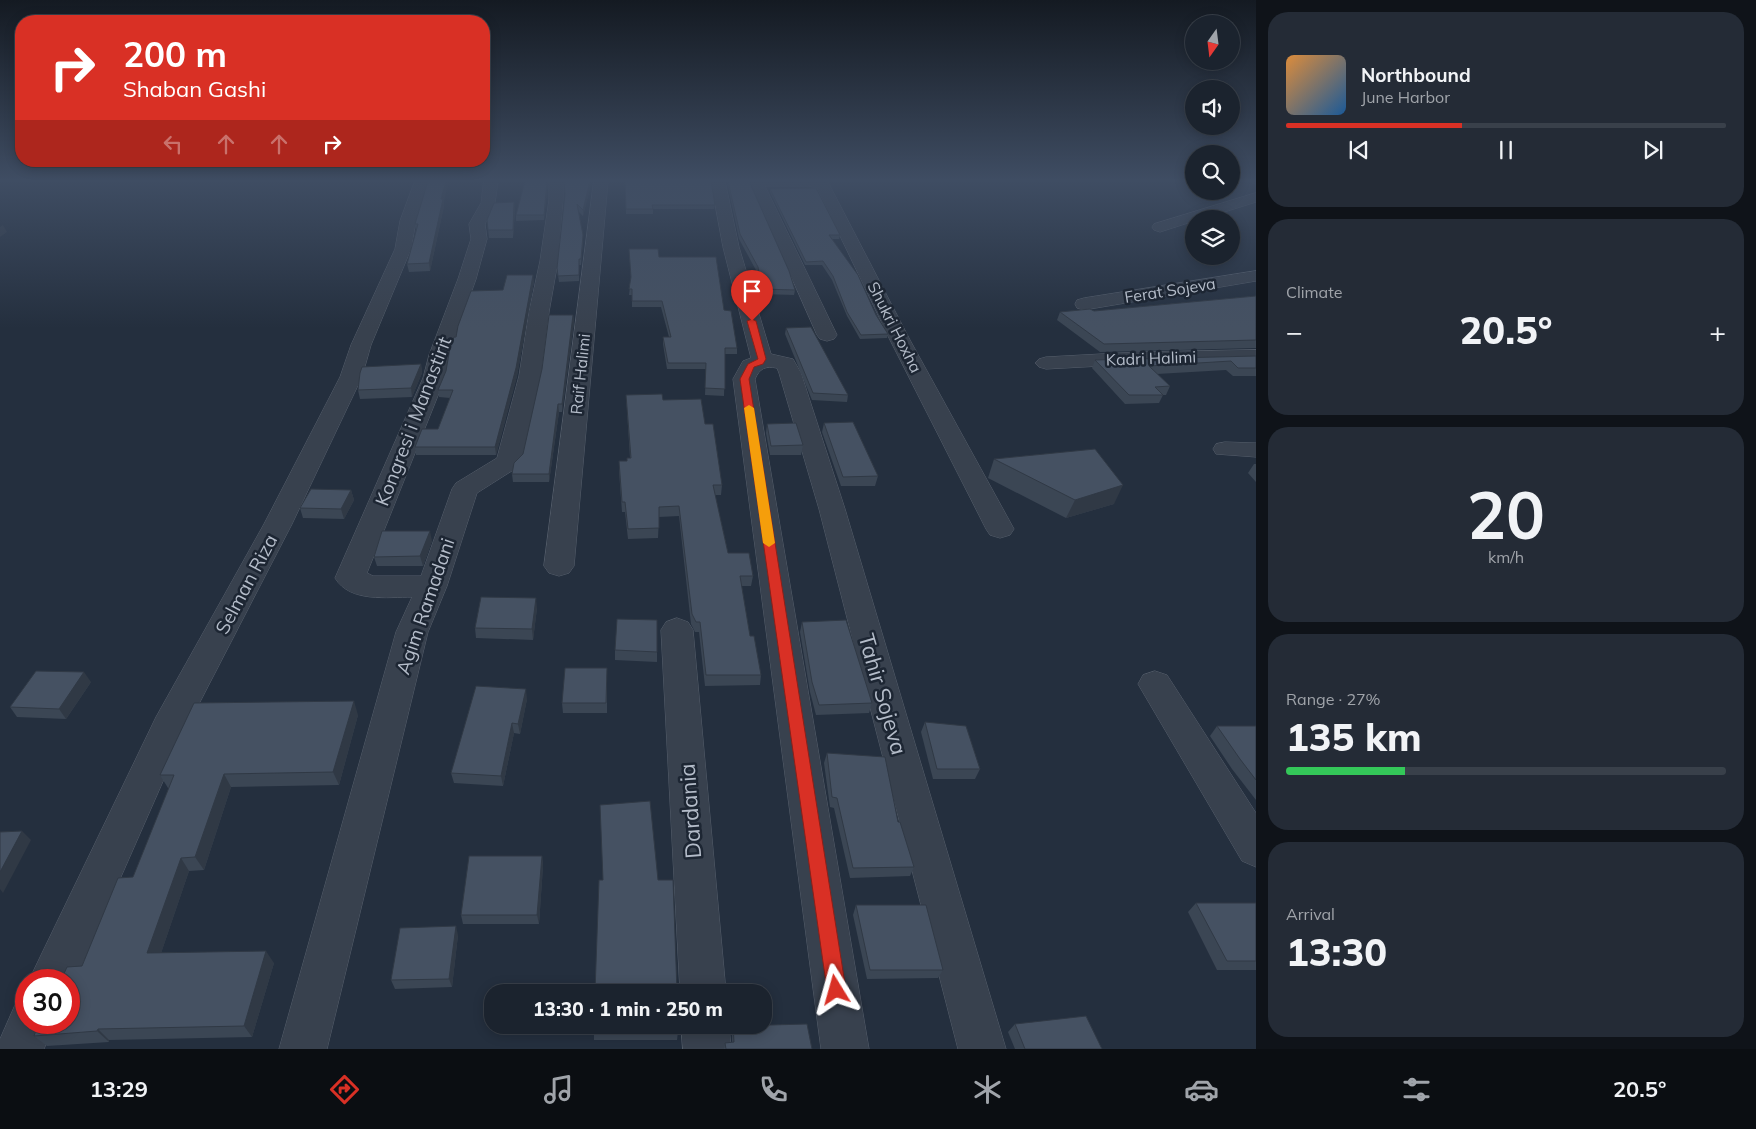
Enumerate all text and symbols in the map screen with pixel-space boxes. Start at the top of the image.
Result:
north arrow [1185,15,1240,70]
map controls [1185,15,1240,265]
text: 200 m [123,32,227,76]
icon: right [40,35,105,100]
text: Northbound [1361,63,1471,87]
text: Shaban Gashi [123,75,266,103]
button: sound [1185,80,1240,135]
text: June Harbor [1361,87,1450,107]
icon: left [159,130,187,158]
icon: ahead [212,130,240,158]
icon: ahead [265,130,293,158]
icon: right [318,130,346,158]
icon: previous [1345,136,1373,164]
icon: pause [1492,136,1520,164]
icon: next [1639,136,1667,164]
button: search [1185,145,1240,200]
button: layers [1185,210,1240,265]
pin [731,270,773,321]
street label: Ferat Sojeva [1123,273,1217,307]
icon: arrive [738,277,766,305]
street label: Shukri Hoxha [864,278,926,376]
text: Climate [1286,282,1342,302]
text: 20.5° [1460,306,1552,354]
text: − [1286,314,1303,349]
text: + [1709,314,1726,349]
street label: Raif Halimi [566,332,594,416]
street label: Kongresi i Manastirit [370,333,457,509]
street label: Kadri Halimi [1105,346,1197,370]
text: 20 [1467,474,1545,555]
street label: Selman Riza [210,530,282,638]
street label: Agim Ramadani [390,535,460,677]
text: km/h [1488,547,1524,567]
street label: Tahir Sojeva [852,630,914,758]
text: Range · 27% [1286,689,1381,709]
text: 135 km [1286,713,1422,761]
street label: Dardania [673,763,707,859]
text: Arrival [1286,904,1335,924]
text: 13:30 [1286,928,1387,976]
position arrow [809,963,861,1015]
speed limit sign: 30 [15,969,80,1034]
text: 13:30 · 1 min · 250 m [533,997,723,1021]
icon: directions [327,1072,362,1107]
icon: music [541,1072,576,1107]
icon: phone [756,1072,791,1107]
icon: climate [970,1072,1005,1107]
icon: car [1184,1072,1219,1107]
icon: filters [1399,1072,1434,1107]
text: 13:29 [90,1075,148,1103]
text: 20.5° [1613,1075,1666,1103]

